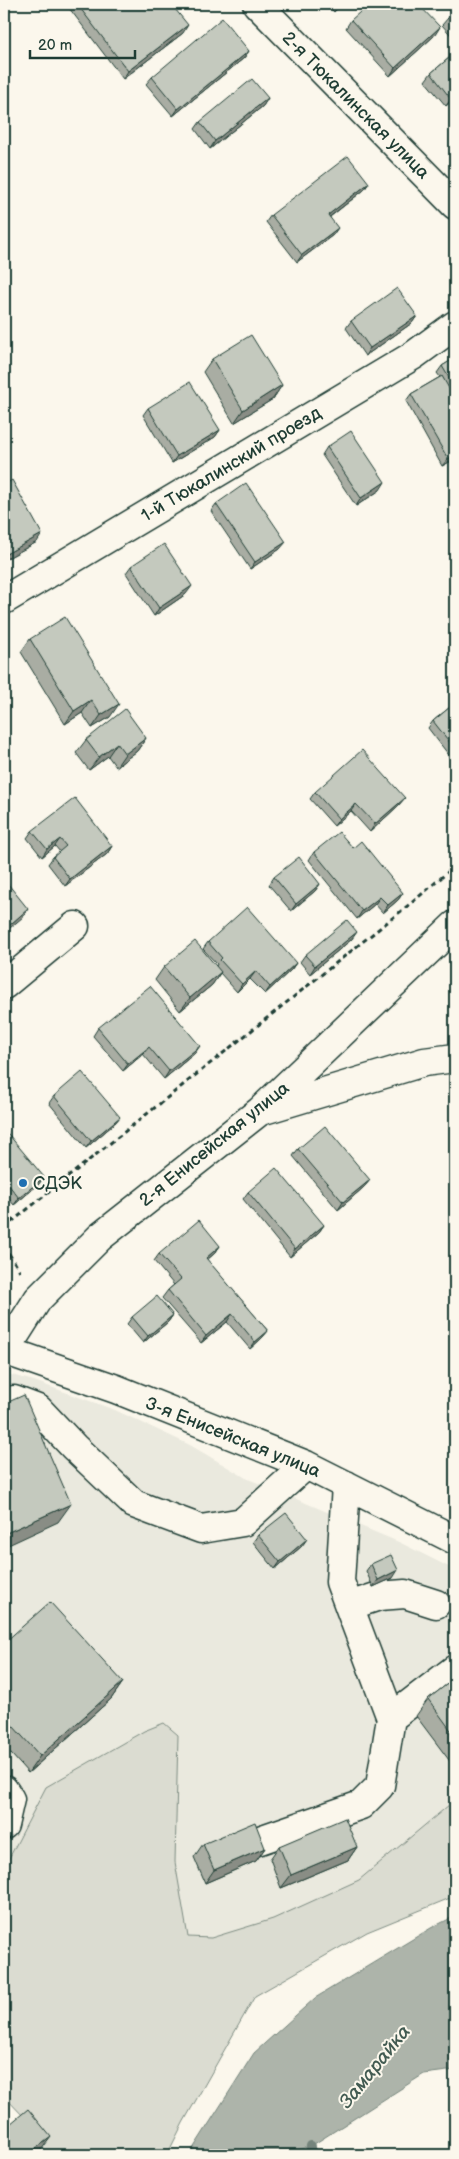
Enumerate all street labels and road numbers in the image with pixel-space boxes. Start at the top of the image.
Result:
street label: 2-я Тюкалинская улица [278,27,434,184]
street label: 1-й Тюкалинский проезд [138,402,325,527]
street label: 2-я Енисейская улица [135,1077,294,1211]
street label: 3-я Енисейская улица [142,1393,324,1482]

